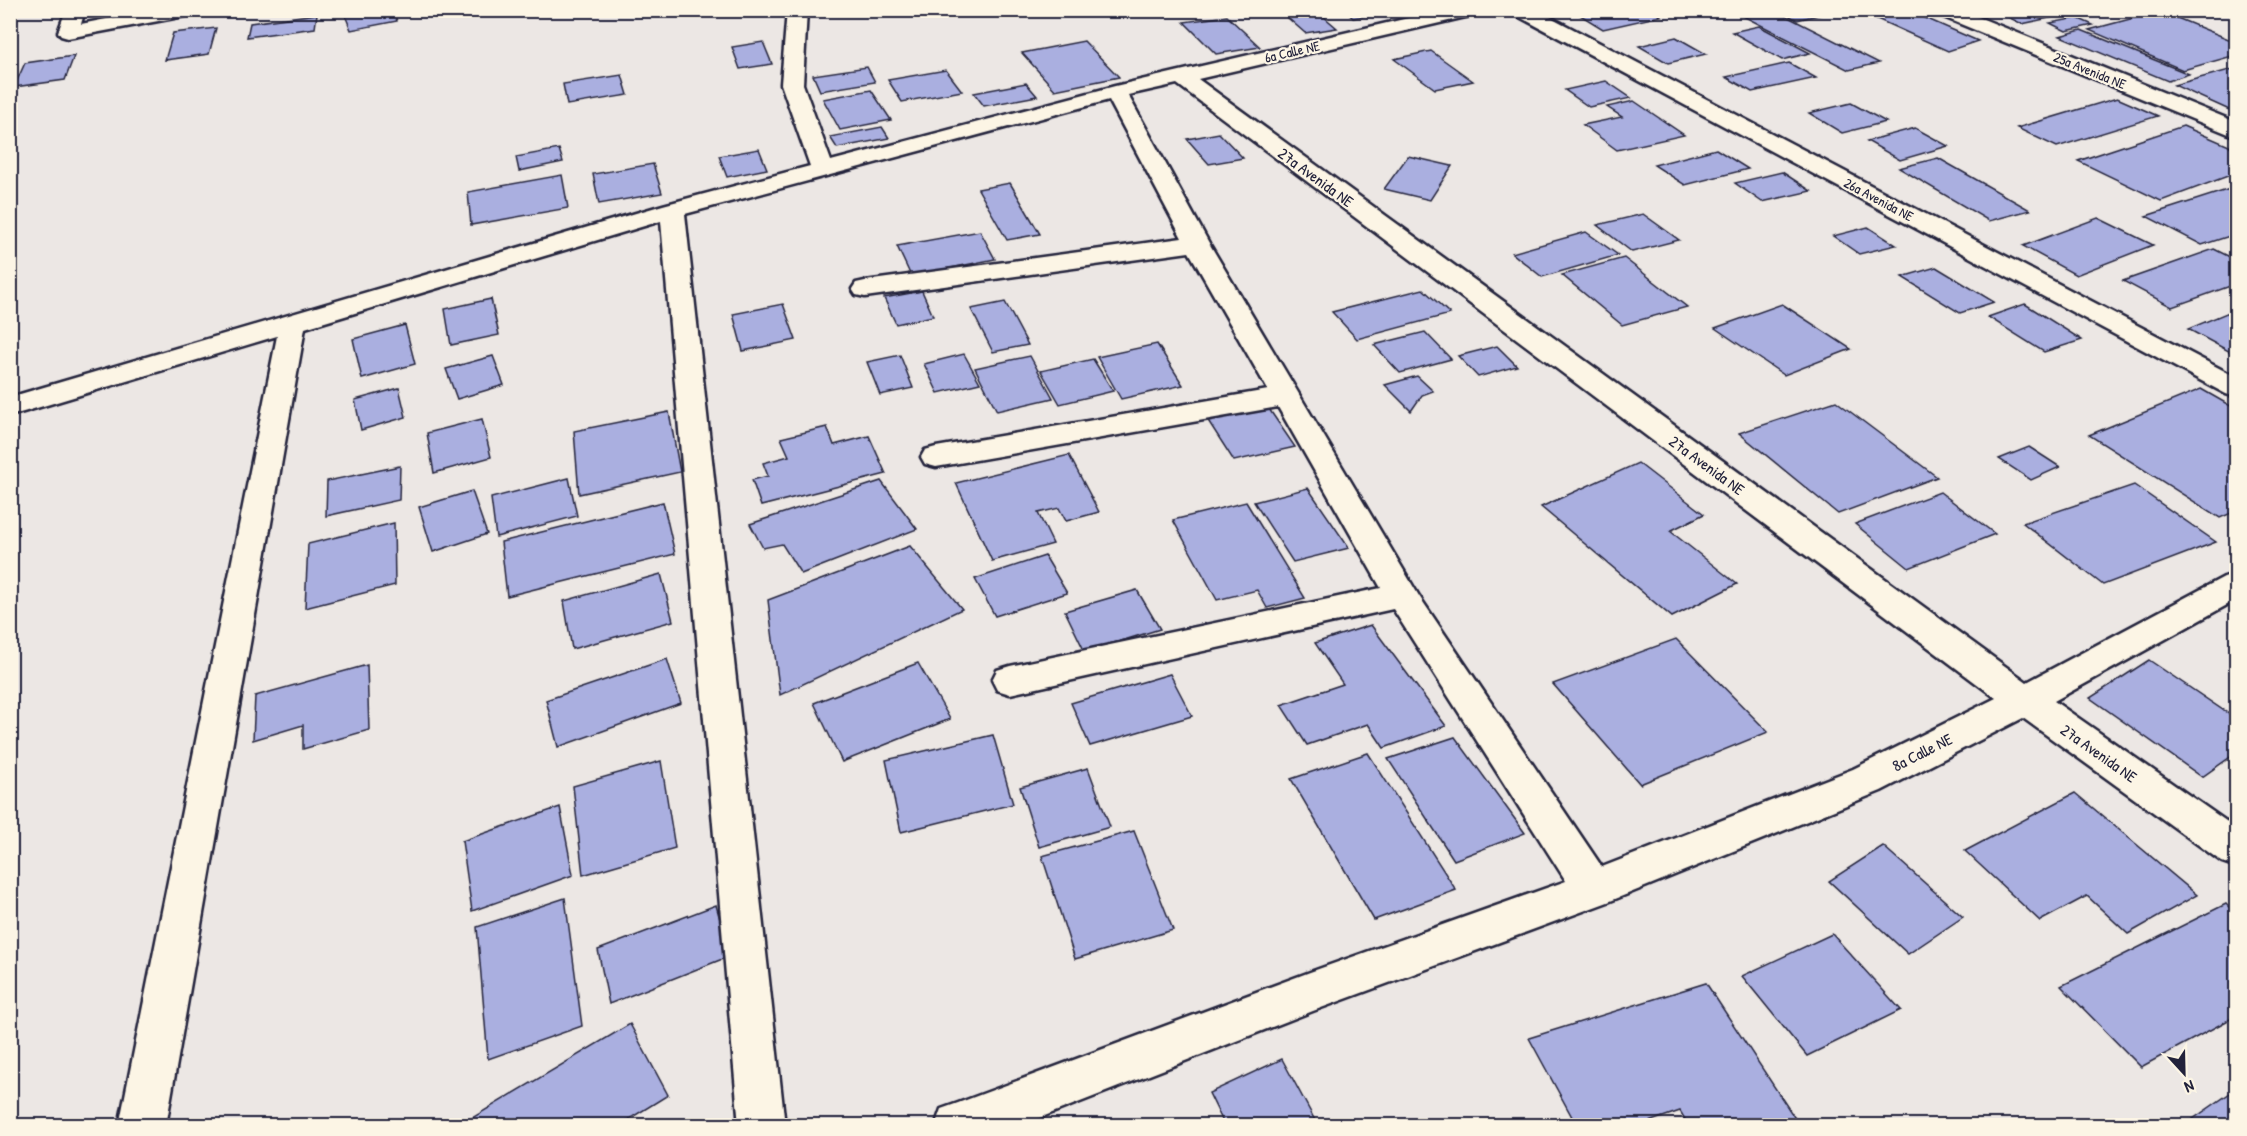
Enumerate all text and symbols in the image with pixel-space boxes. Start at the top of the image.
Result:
street label: 6a Calle NE [1263,35,1321,67]
street label: 25a Avenida NE [2051,47,2129,93]
street label: 27a Avenida NE [1274,142,1358,212]
street label: 26a Avenida NE [1841,173,1917,225]
street label: 27a Avenida NE [1665,430,1749,500]
street label: 27a Avenida NE [2056,719,2142,787]
street label: 8a Calle NE [1888,728,1956,776]
north arrow [2154,1043,2214,1103]
text: N [2181,1075,2198,1099]

